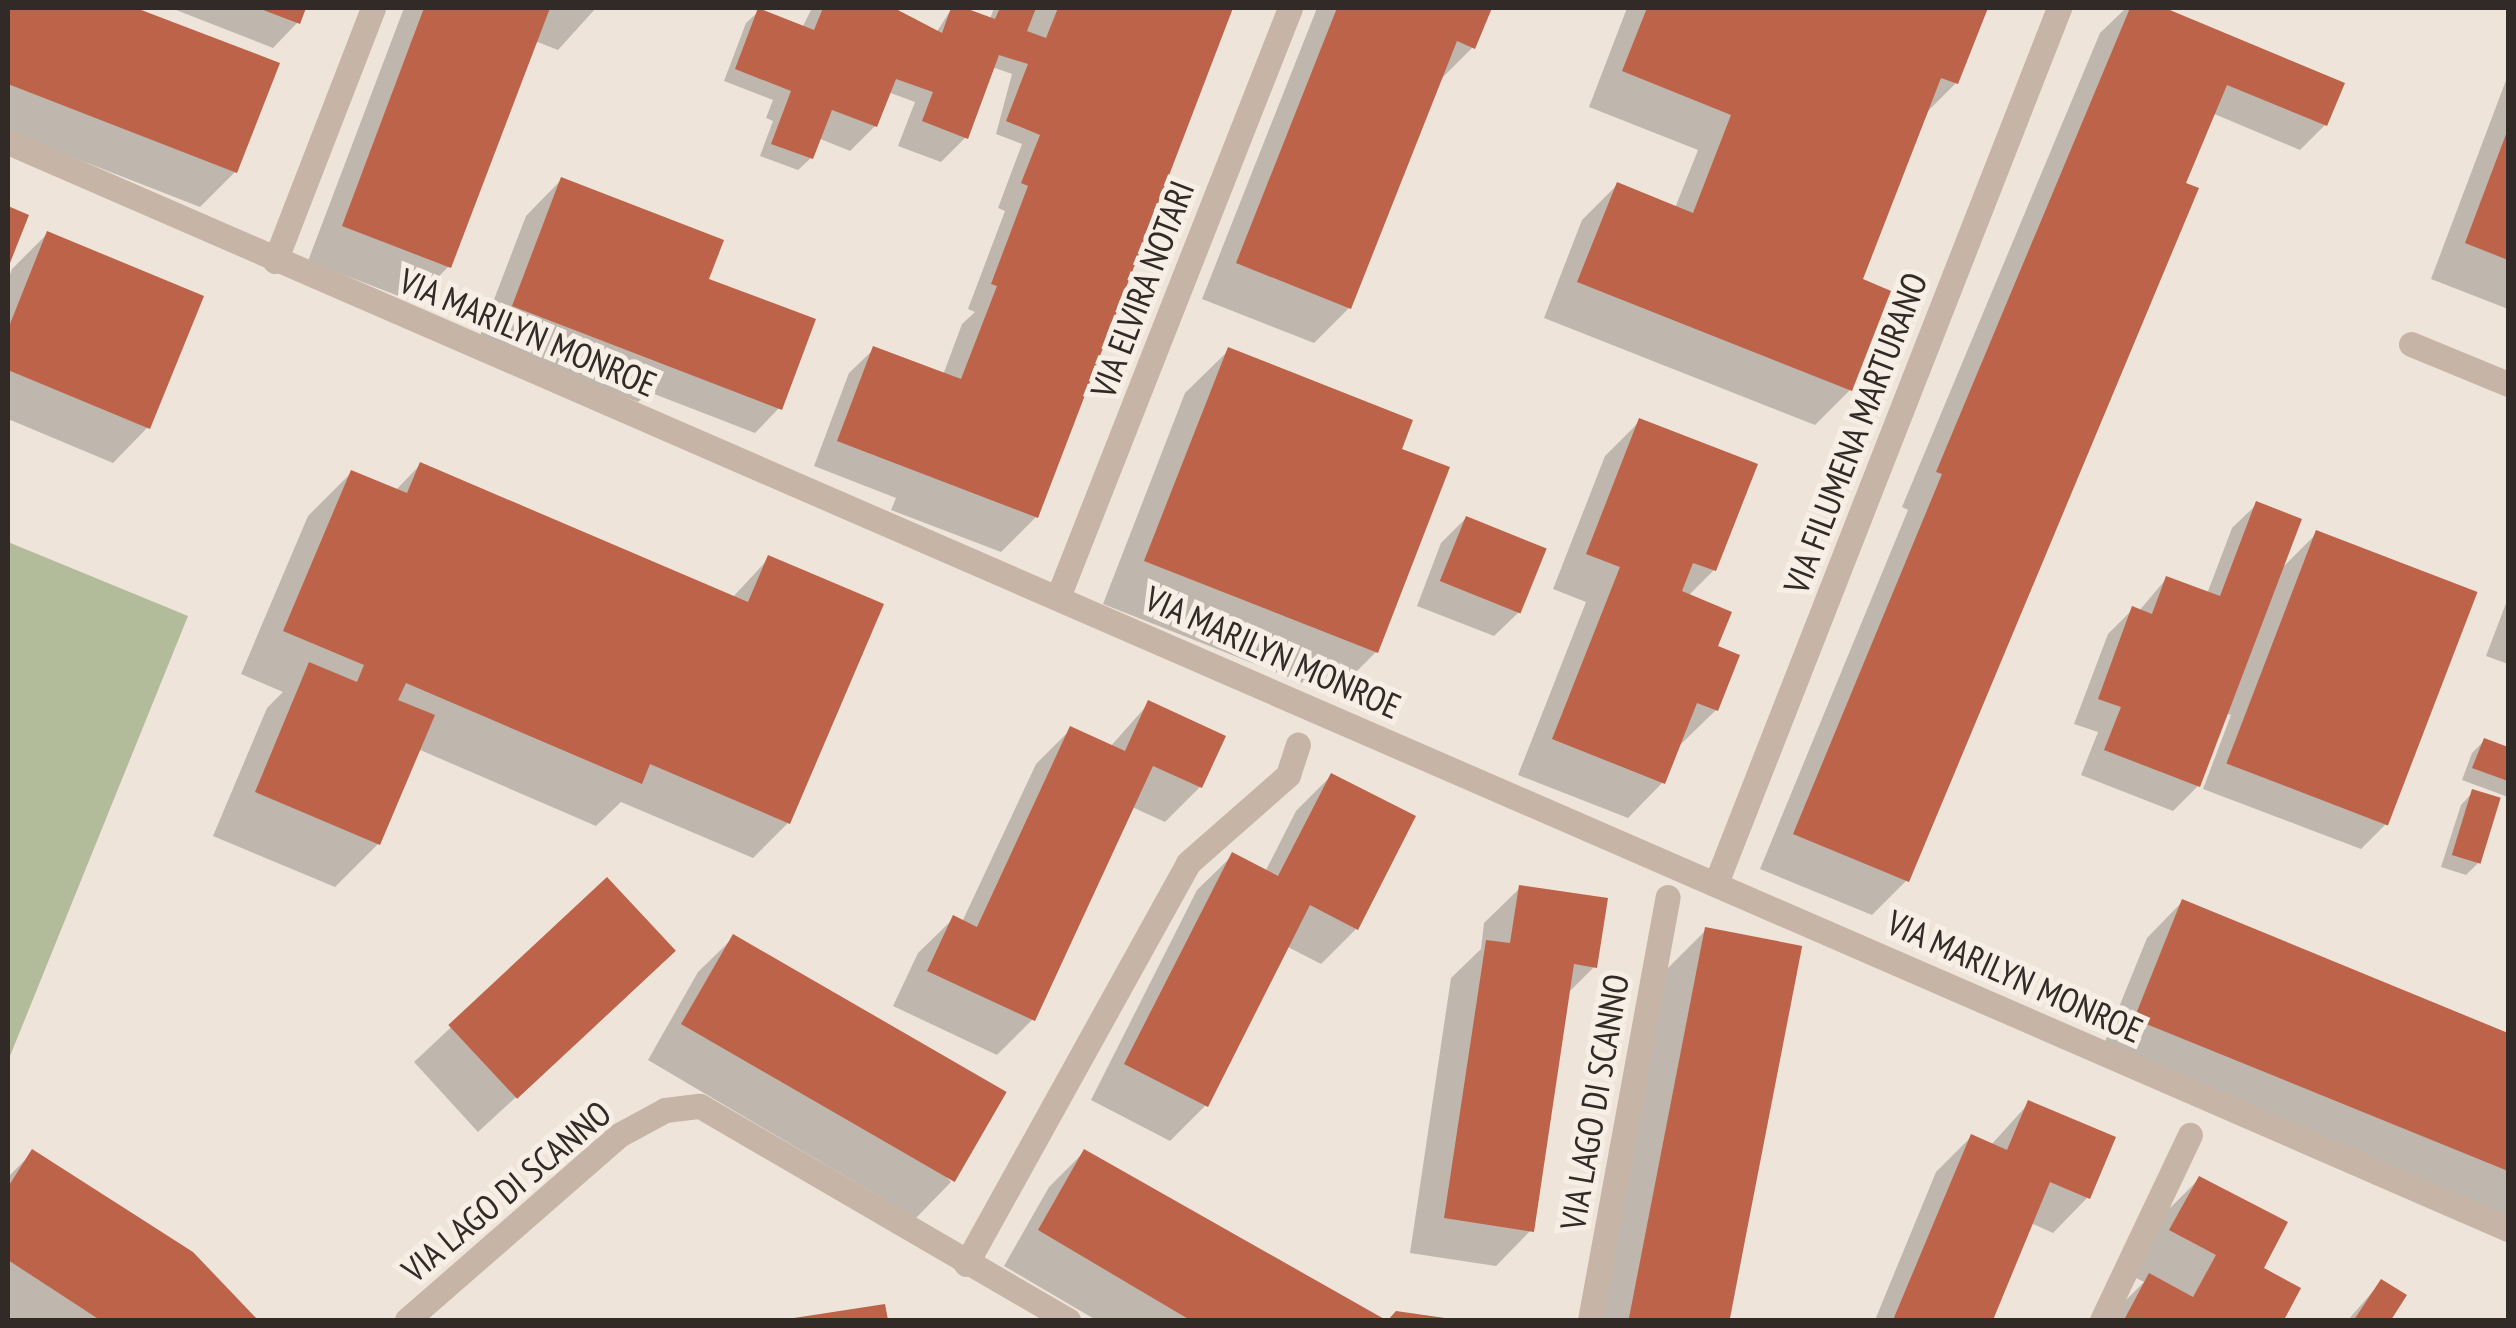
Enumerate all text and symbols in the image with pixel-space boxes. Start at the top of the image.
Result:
street label: VIA ELVIRA NOTARI [1081,174,1203,404]
street label: VIA MARILYN MONROE [393,259,663,405]
street label: VIA FILUMENA MARTURANO [1774,266,1936,600]
street label: VIA MARILYN MONROE [1138,577,1408,727]
street label: VIA MARILYN MONROE [1880,901,2150,1051]
street label: VIA LAGO DI SCANNO [1551,970,1637,1234]
street label: VIA LAGO DI SCANNO [393,1091,619,1291]

